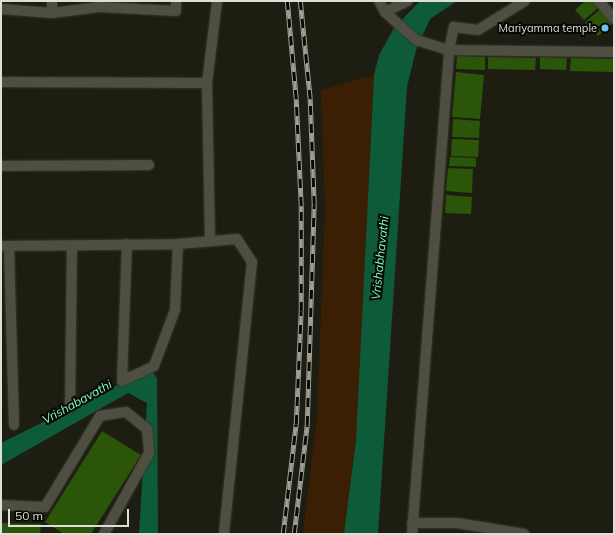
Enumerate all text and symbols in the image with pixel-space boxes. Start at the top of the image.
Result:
place label: Mariyamma temple [499,21,597,35]
marker: Mariyamma temple [600,23,610,33]
water label: Vrishabhavathi [368,215,392,301]
water label: Vrishabavathi [40,377,114,427]
scale bar [10,501,131,527]
text: 50 m [15,508,43,523]

